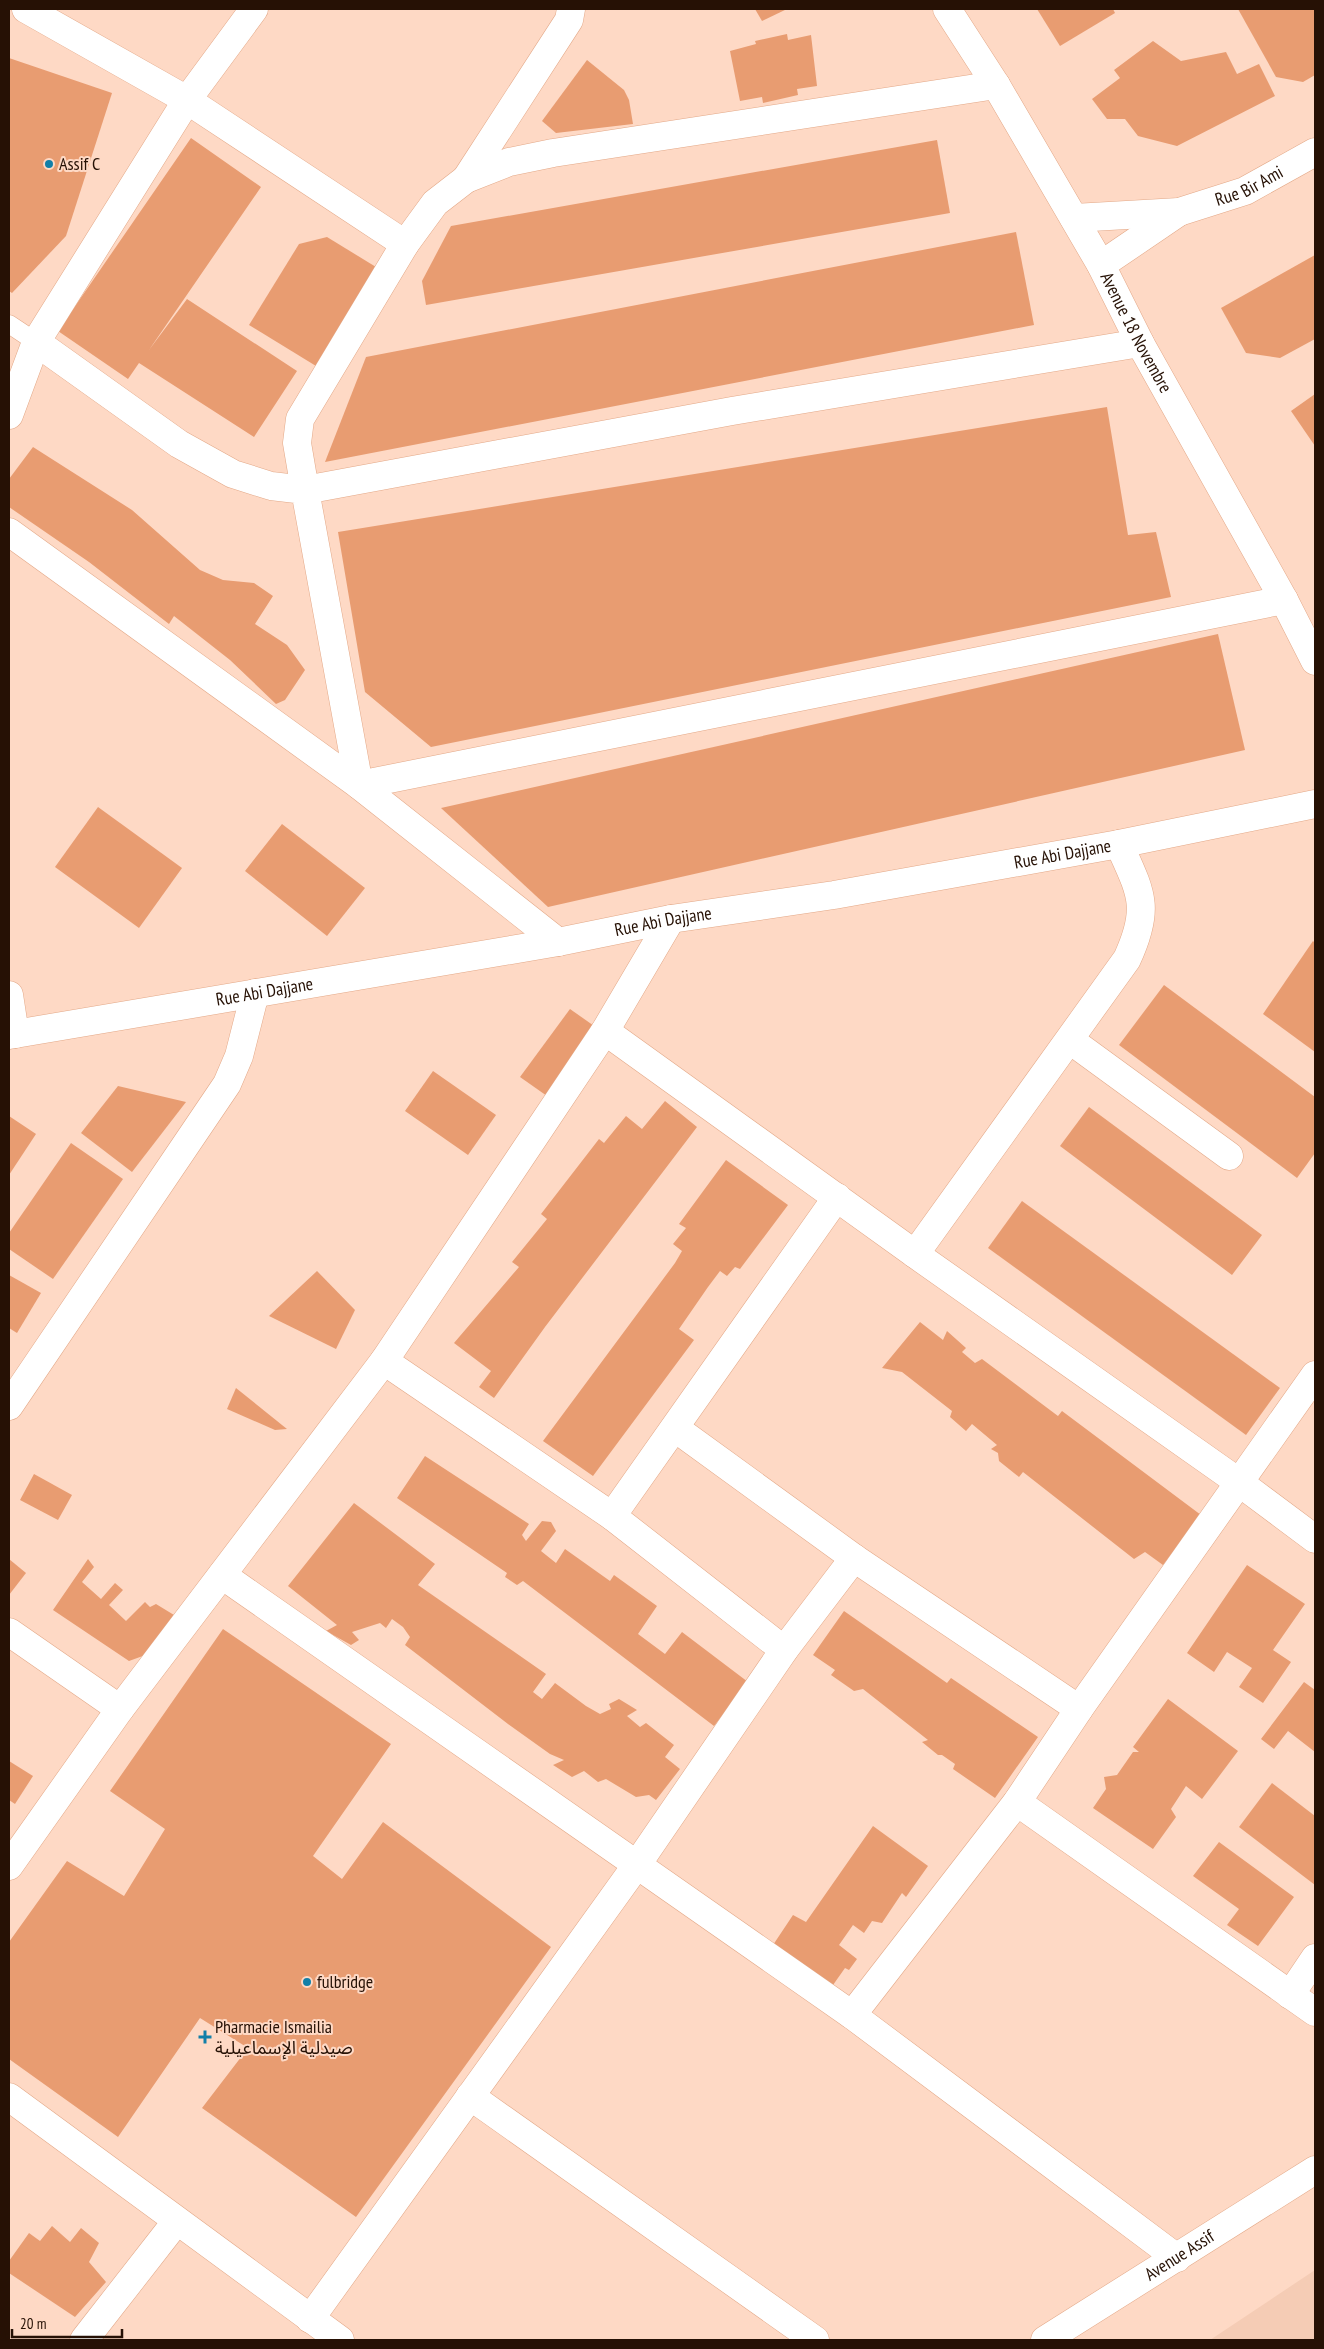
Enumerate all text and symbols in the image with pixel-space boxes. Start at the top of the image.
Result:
place label: Assif C [59,152,100,175]
marker: Assif C [43,158,55,170]
street label: Rue Bir Ami [1212,160,1287,211]
street label: Avenue 18 Novembre [1095,268,1178,397]
street label: Rue Abi Dajjane [1012,834,1113,874]
street label: Rue Abi Dajjane [612,901,713,941]
street label: Rue Abi Dajjane [214,972,315,1011]
place label: fulbridge [317,1970,373,1993]
marker: fulbridge [301,1976,313,1988]
place label: Pharmacie Ismailia صيدلية الإسماعيلية [215,2015,353,2060]
marker: Pharmacie Ismailia صيدلية الإسماعيلية [199,2031,211,2043]
street label: Avenue Assif [1140,2224,1220,2285]
scale bar [12,2306,122,2338]
text: 20 m [20,2314,46,2333]

